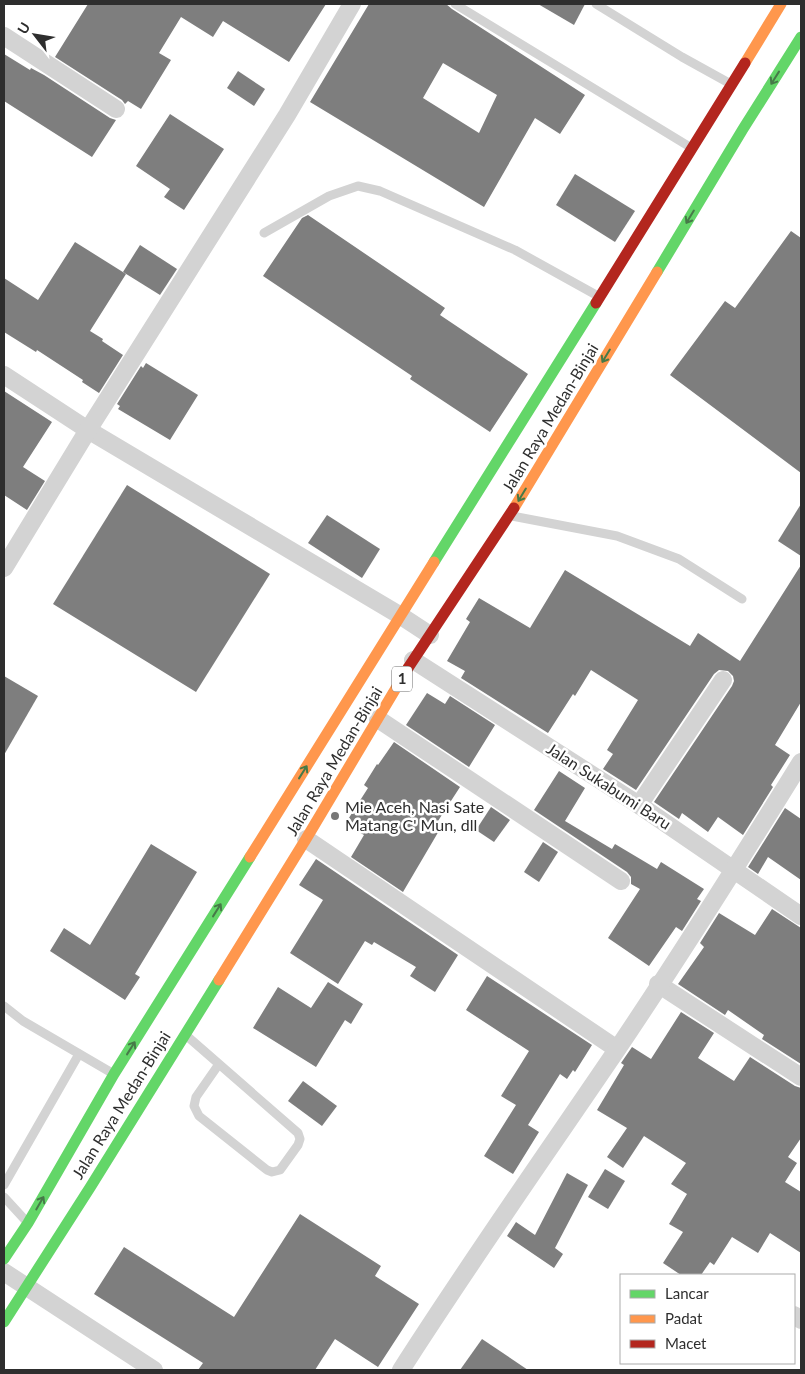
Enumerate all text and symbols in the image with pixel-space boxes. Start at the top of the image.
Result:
north arrow [10,10,60,60]
text: U [13,19,33,37]
one-way arrow [770,71,780,85]
one-way arrow [685,209,695,223]
street label: Jalan Raya Medan-Binjai [498,340,602,496]
one-way arrow [601,349,611,363]
one-way arrow [517,488,527,502]
road number: 1 [392,666,412,692]
street label: Jalan Raya Medan-Binjai [282,683,386,839]
street label: Jalan Sukabumi Baru [543,738,675,833]
one-way arrow [298,765,308,779]
place label: Mie Aceh, Nasi Sate Matang C' Mun, dll [345,797,484,834]
marker: Mie Aceh, Nasi Sate Matang C' Mun, dll [329,810,341,822]
one-way arrow [212,903,222,917]
street label: Jalan Raya Medan-Binjai [67,1027,174,1182]
one-way arrow [126,1041,136,1055]
one-way arrow [35,1196,45,1210]
legend [620,1274,795,1364]
text: Lancar [665,1284,709,1302]
text: Padat [665,1309,703,1327]
text: Macet [665,1334,707,1352]

